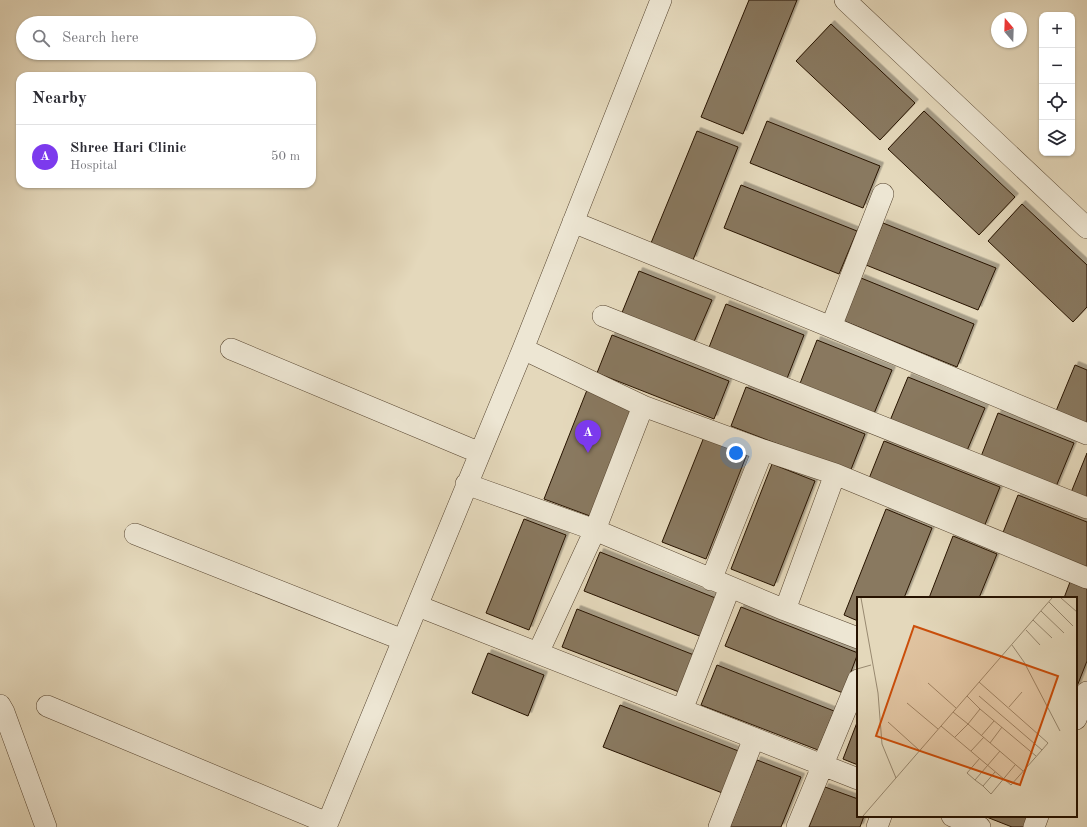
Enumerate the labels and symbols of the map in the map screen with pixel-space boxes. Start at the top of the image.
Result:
north arrow [991,12,1027,48]
pin: A [575,420,601,453]
your location [726,443,746,463]
inset map [857,597,1077,817]

